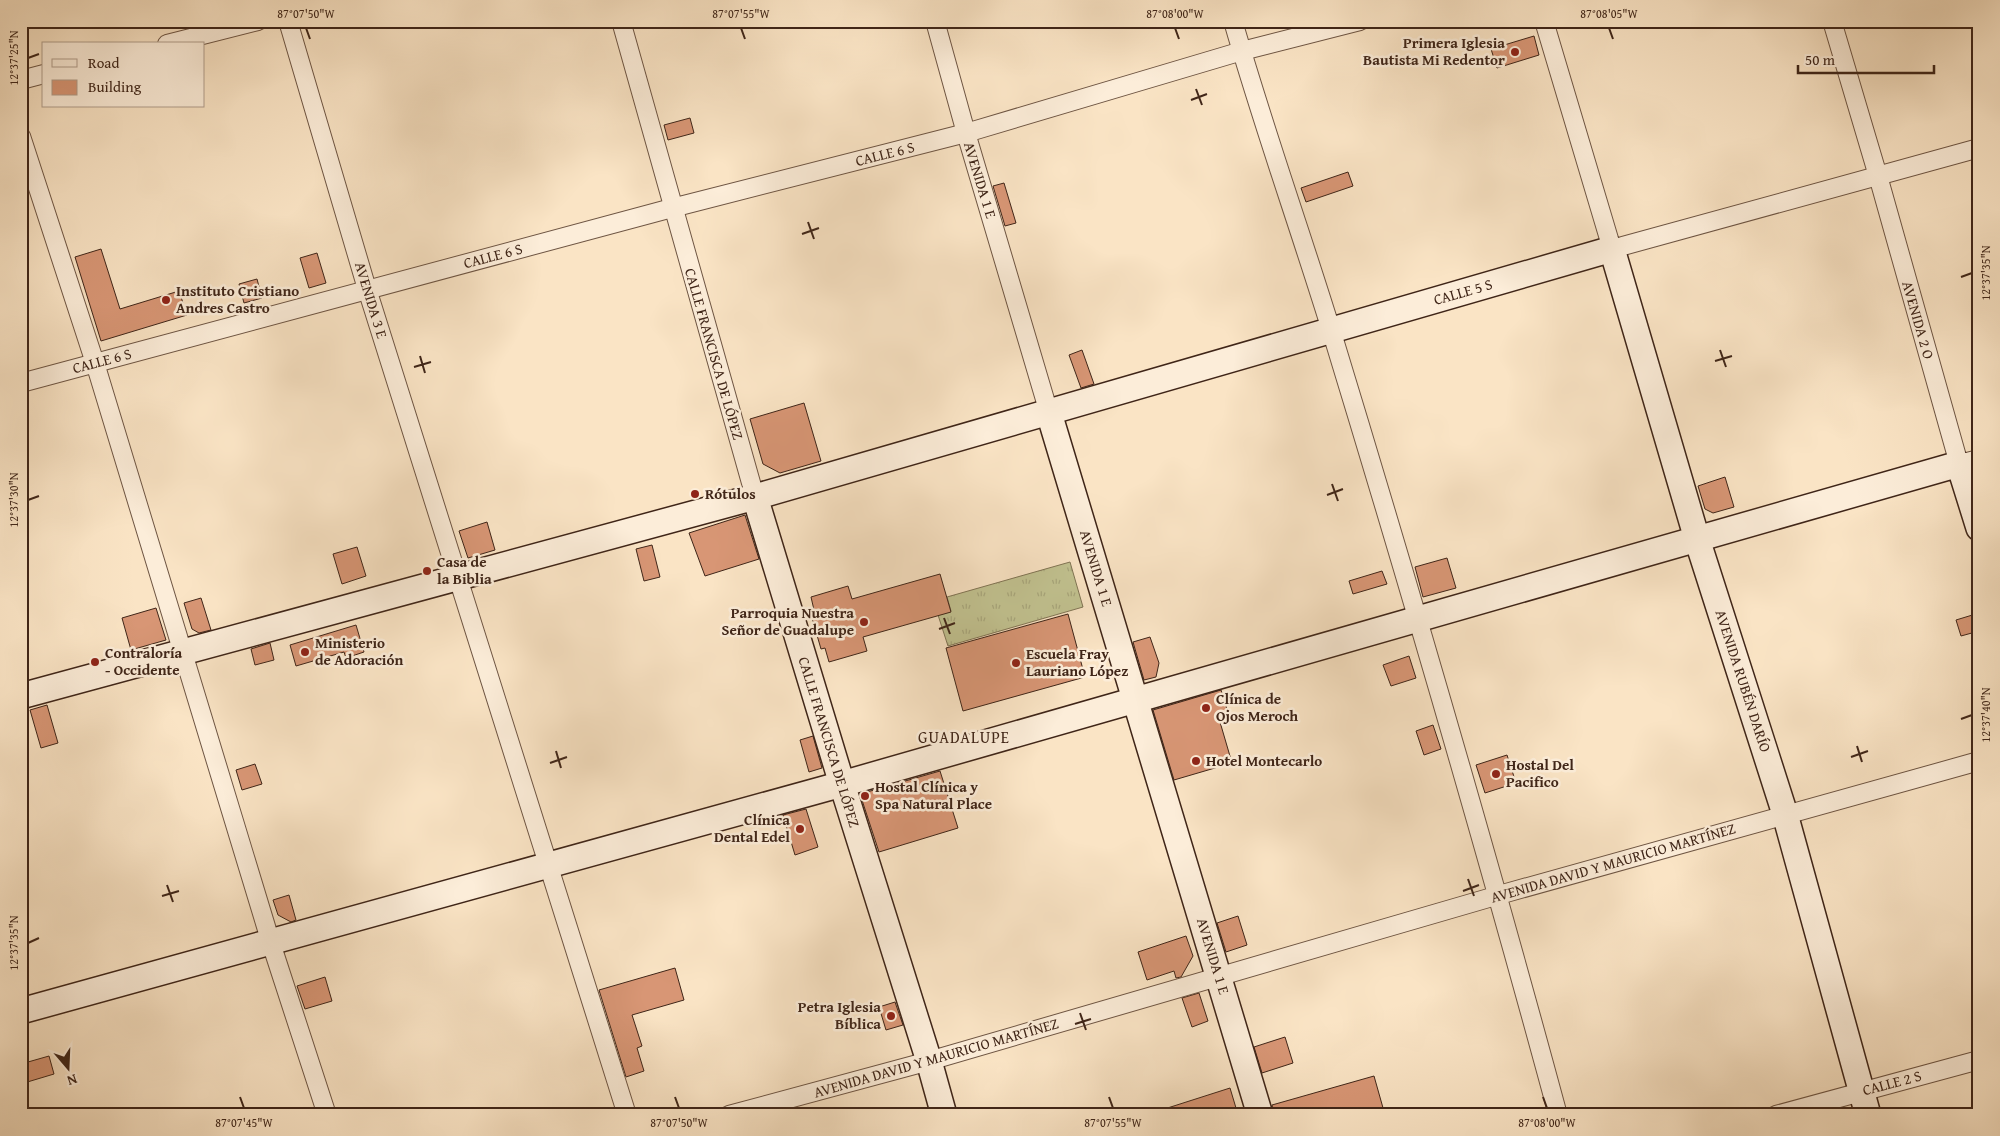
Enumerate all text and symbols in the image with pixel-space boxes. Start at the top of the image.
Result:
text: 87°07'50"W [277,5,336,22]
text: 87°07'55"W [712,5,771,22]
text: 87°08'00"W [1146,5,1205,22]
text: 87°08'05"W [1580,5,1639,22]
text: 12°37'25"N [5,30,22,86]
place label: Primera Iglesia Bautista Mi Redentor [1363,32,1505,70]
legend [42,42,205,108]
scale bar [1798,42,1934,74]
marker: Primera Iglesia Bautista Mi Redentor [1509,46,1521,58]
text: 50 m [1805,49,1836,70]
text: Road [88,52,119,73]
text: Building [88,76,142,97]
street label: CALLE 6 S [853,136,917,171]
street label: AVENIDA 1 E [959,139,1002,221]
street label: CALLE 6 S [461,238,525,273]
text: 12°37'35"N [1977,245,1994,301]
street label: AVENIDA 3 E [350,259,393,341]
street label: CALLE FRANCISCA DE LÓPEZ [680,266,749,442]
street label: CALLE 5 S [1431,273,1495,310]
street label: AVENIDA 2 O [1897,278,1940,361]
place label: Instituto Cristiano Andres Castro [176,280,299,318]
marker: Instituto Cristiano Andres Castro [160,294,172,306]
street label: CALLE 6 S [70,343,134,378]
text: 12°37'30"N [5,472,22,528]
place label: Rótulos [705,483,756,504]
marker: Rótulos [689,488,701,500]
street label: AVENIDA 1 E [1075,527,1118,609]
place label: Casa de la Biblia [437,551,492,589]
marker: Casa de la Biblia [421,565,433,577]
place label: Parroquia Nuestra Señor de Guadalupe [722,602,854,640]
street label: AVENIDA RUBÉN DARÍO [1711,607,1776,755]
marker: Parroquia Nuestra Señor de Guadalupe [858,616,870,628]
place label: Ministerio de Adoración [315,632,403,670]
place label: Contraloría - Occidente [105,642,183,680]
place label: Escuela Fray Lauriano López [1026,643,1128,681]
marker: Ministerio de Adoración [299,646,311,658]
street label: CALLE FRANCISCA DE LÓPEZ [794,654,865,830]
marker: Contraloría - Occidente [89,656,101,668]
marker: Escuela Fray Lauriano López [1010,657,1022,669]
text: 12°37'40"N [1977,687,1994,743]
place label: Clínica de Ojos Meroch [1216,688,1298,726]
marker: Clínica de Ojos Meroch [1200,702,1212,714]
district label: GUADALUPE [918,725,1010,749]
place label: Hotel Montecarlo [1206,750,1322,771]
place label: Hostal Del Pacifico [1506,754,1574,792]
marker: Hotel Montecarlo [1190,755,1202,767]
marker: Hostal Del Pacifico [1490,768,1502,780]
place label: Hostal Clínica y Spa Natural Place [875,776,992,814]
marker: Hostal Clínica y Spa Natural Place [859,790,871,802]
place label: Clínica Dental Edel [714,809,790,847]
street label: AVENIDA DAVID Y MAURICIO MARTÍNEZ [1488,817,1738,908]
marker: Clínica Dental Edel [794,823,806,835]
text: 12°37'35"N [5,915,22,971]
street label: AVENIDA 1 E [1192,915,1235,997]
place label: Petra Iglesia Bíblica [798,996,881,1034]
marker: Petra Iglesia Bíblica [885,1010,897,1022]
street label: AVENIDA DAVID Y MAURICIO MARTÍNEZ [811,1012,1061,1103]
north arrow [42,1044,92,1094]
street label: CALLE 2 S [1860,1065,1924,1100]
text: N [64,1069,80,1091]
text: 87°07'45"W [215,1114,274,1131]
text: 87°07'50"W [650,1114,709,1131]
text: 87°07'55"W [1084,1114,1143,1131]
text: 87°08'00"W [1518,1114,1577,1131]

